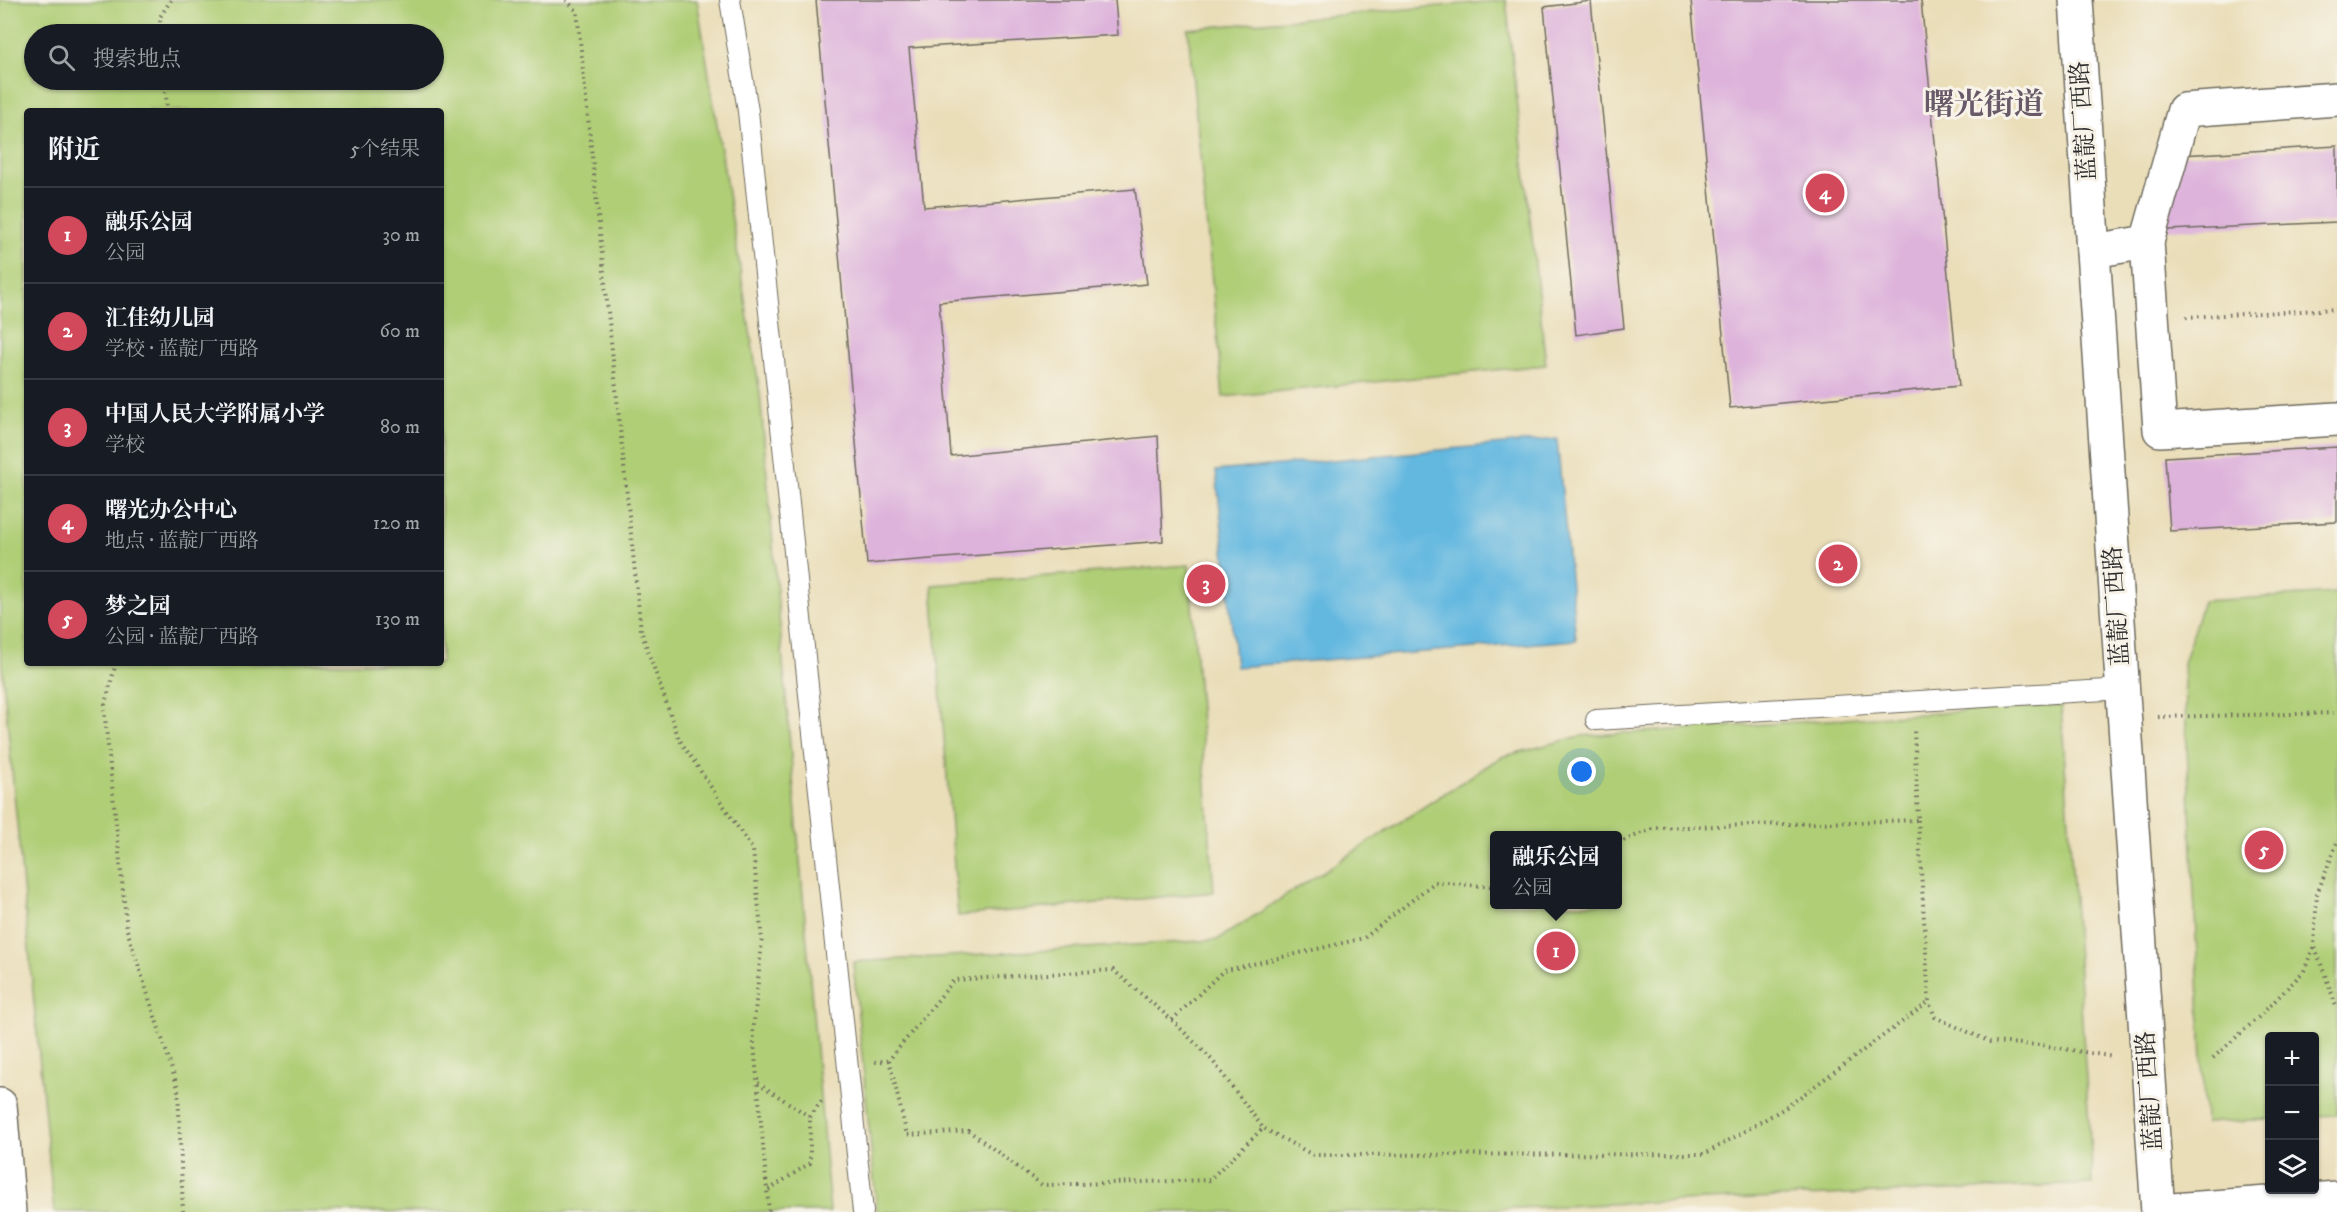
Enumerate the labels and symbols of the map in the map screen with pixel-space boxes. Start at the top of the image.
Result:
street label: 蓝靛厂西路 [2065,60,2103,182]
district label: 曙光街道 [1924,87,2044,124]
pin: 4 [1806,170,1844,216]
pin: 2 [1818,542,1858,586]
street label: 蓝靛厂西路 [2098,545,2136,667]
pin: 3 [1186,562,1226,606]
your location [1567,757,1596,786]
pin: 5 [2244,828,2284,872]
pin: 1 [1536,928,1576,974]
street label: 蓝靛厂西路 [2131,1030,2169,1152]

